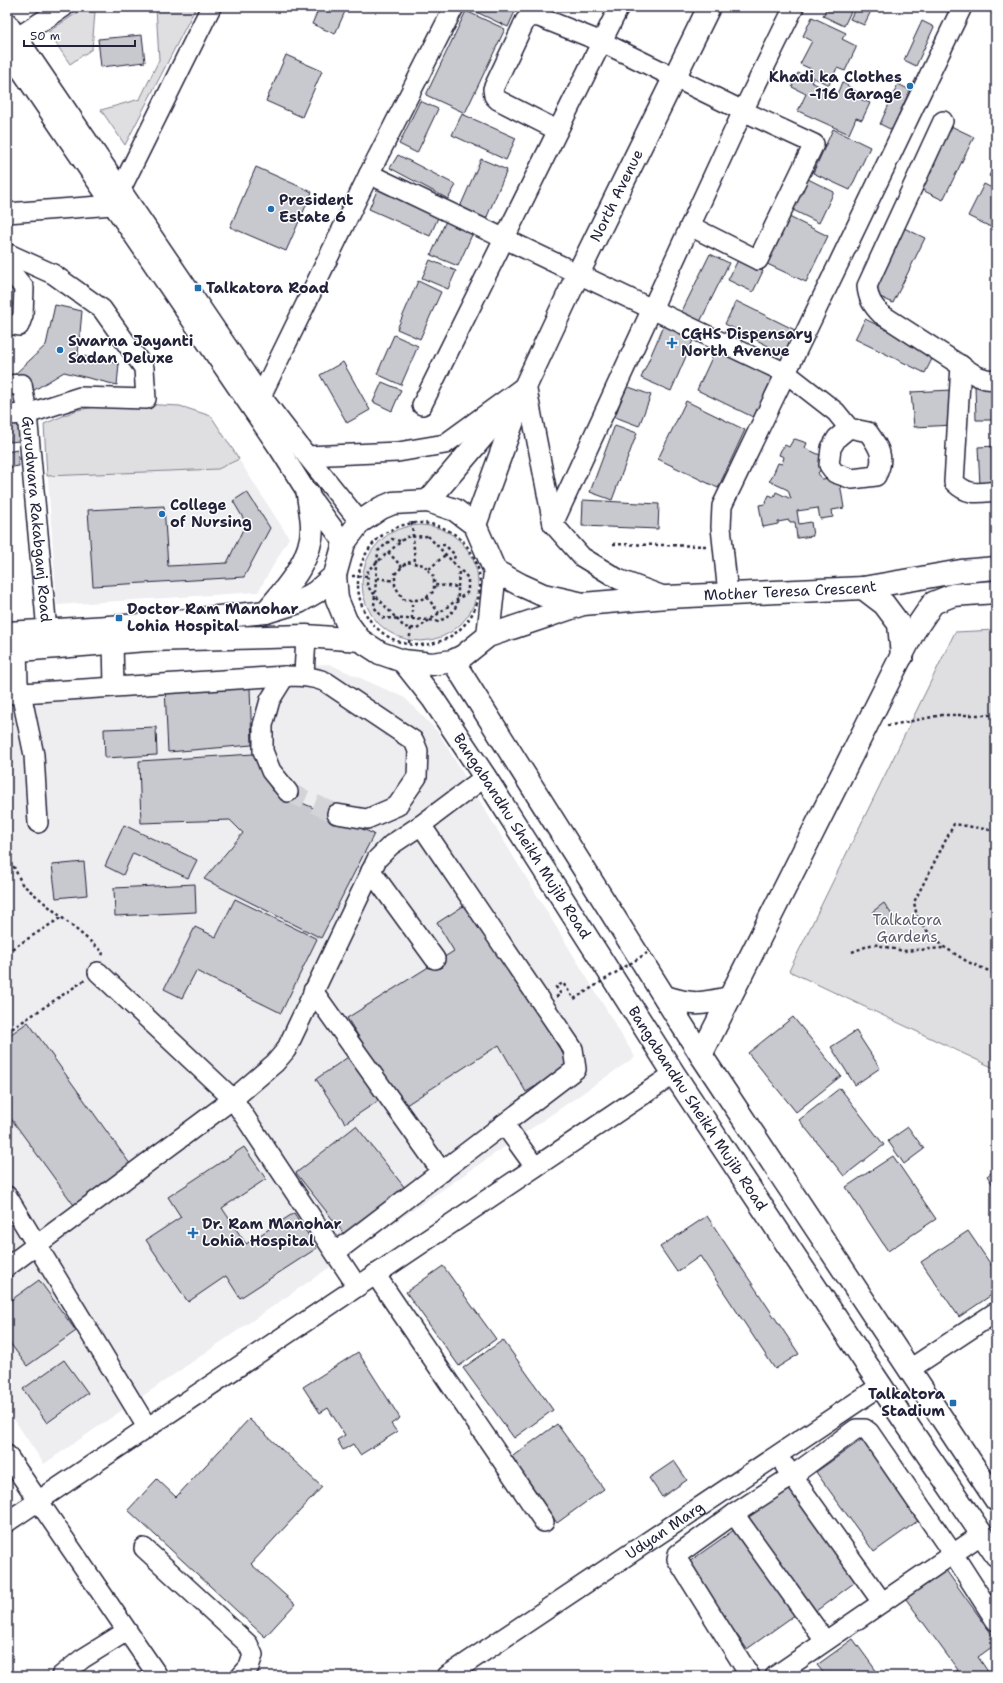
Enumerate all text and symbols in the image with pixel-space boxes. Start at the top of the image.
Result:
scale bar [24,22,135,48]
text: 50 m [30,28,60,44]
place label: Khadi ka Clothes -116 Garage [769,67,902,104]
marker: Khadi ka Clothes -116 Garage [905,81,915,91]
street label: North Avenue [585,146,648,245]
place label: President Estate 6 [279,190,353,227]
marker: President Estate 6 [266,204,276,214]
place label: Talkatora Road [206,278,329,298]
marker: Talkatora Road [193,283,203,293]
place label: CGHS Dispensary North Avenue [681,324,813,361]
place label: Swarna Jayanti Sadan Deluxe [68,331,193,368]
marker: CGHS Dispensary North Avenue [666,337,678,349]
marker: Swarna Jayanti Sadan Deluxe [55,345,65,355]
street label: Gurudwara Rakabganj Road [17,415,56,624]
place label: College of Nursing [170,495,252,532]
marker: College of Nursing [157,509,167,519]
street label: Mother Teresa Crescent [703,576,878,605]
place label: Doctor Ram Manohar Lohia Hospital [127,599,298,636]
marker: Doctor Ram Manohar Lohia Hospital [114,613,124,623]
street label: Bangabandhu Sheikh Mujib Road [449,730,596,943]
park label: Talkatora Gardens [872,910,942,947]
street label: Bangabandhu Sheikh Mujib Road [623,1002,772,1215]
place label: Dr. Ram Manohar Lohia Hospital [202,1214,342,1251]
marker: Dr. Ram Manohar Lohia Hospital [187,1227,199,1239]
place label: Talkatora Stadium [868,1384,946,1421]
marker: Talkatora Stadium [948,1398,958,1408]
street label: Udyan Marg [622,1497,708,1564]

